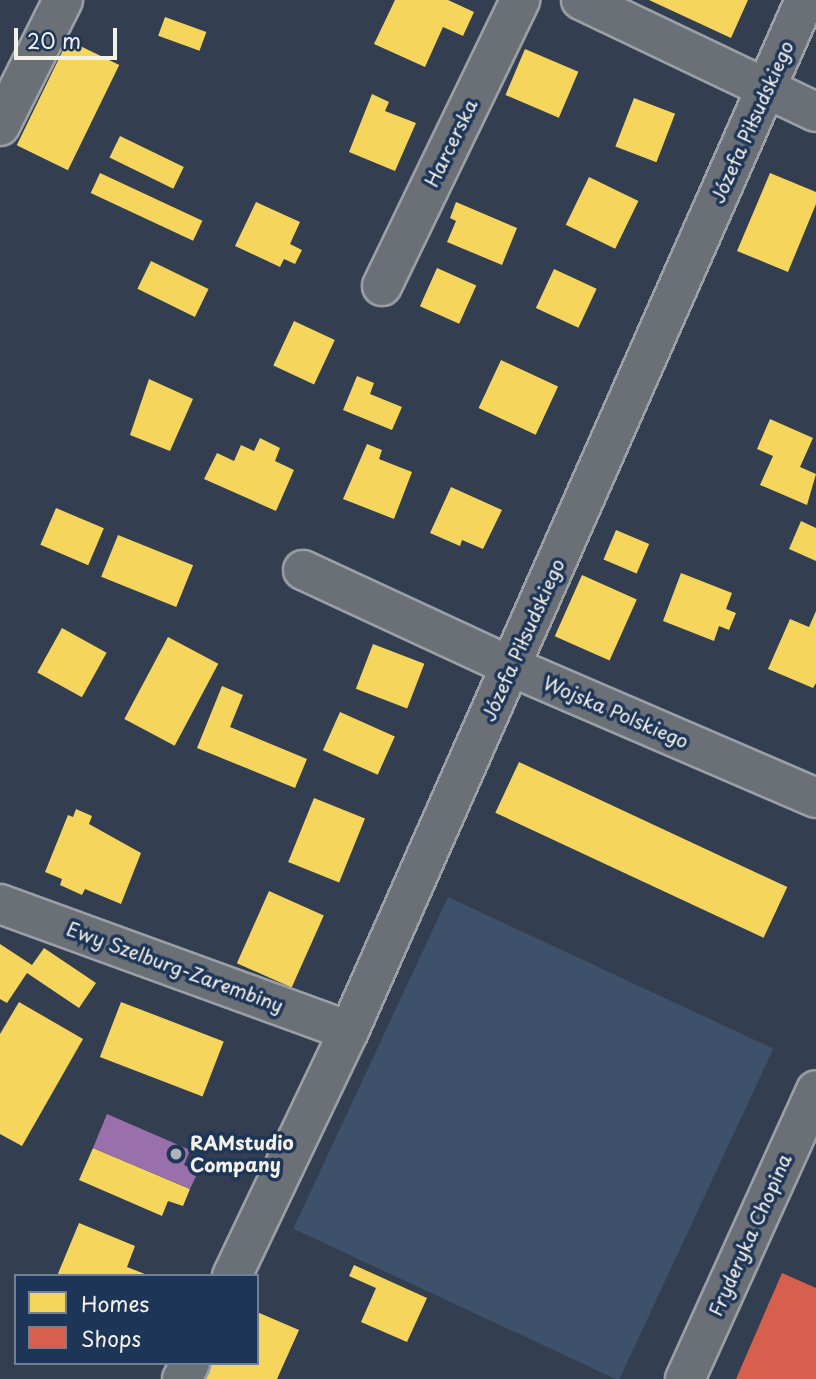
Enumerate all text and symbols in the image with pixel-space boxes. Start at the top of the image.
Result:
scale bar [18,14,121,58]
text: 20 m [27,24,81,56]
street label: Józefa Piłsudskiego [706,38,798,206]
street label: Harcerska [420,95,482,191]
street label: Józefa Piłsudskiego [477,556,569,724]
street label: Wojska Polskiego [540,671,692,753]
street label: Ewy Szelburg-Zarembiny [64,917,286,1017]
place label: RAMstudio Company [190,1132,294,1176]
marker: RAMstudio Company [168,1146,184,1162]
street label: Fryderyka Chopina [704,1150,796,1320]
legend [14,1274,259,1365]
text: Homes [81,1287,149,1319]
text: Shops [81,1322,141,1354]

